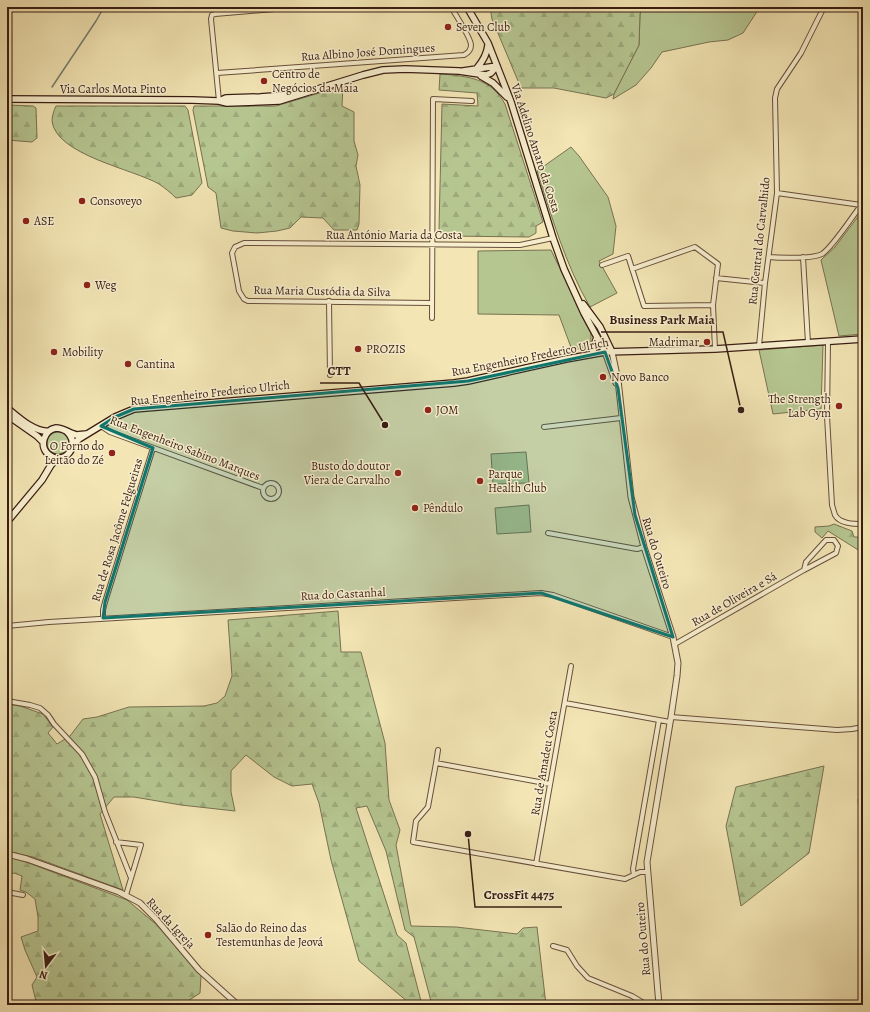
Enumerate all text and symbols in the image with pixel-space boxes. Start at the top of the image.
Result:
place label: Seven Club [456,19,510,35]
marker: Seven Club [443,22,453,32]
street label: Rua Albino José Domingues [300,39,436,65]
place label: Centro de Negócios da Maia [272,66,359,96]
marker: Centro de Negócios da Maia [259,76,269,86]
street label: Via Adelino Amaro da Costa [507,80,565,215]
street label: Via Carlos Mota Pinto [59,81,166,97]
street label: Rua Central do Carvalhido [744,176,774,306]
place label: Consoveyo [90,193,142,209]
marker: Consoveyo [77,196,87,206]
place label: ASE [33,213,54,229]
marker: ASE [21,216,31,226]
street label: Rua António Maria da Costa [326,227,463,243]
place label: Weg [94,277,117,293]
marker: Weg [82,280,92,290]
street label: Rua Maria Custódia da Silva [253,282,391,300]
callout: Business Park Maia [601,307,723,332]
text: Business Park Maia [609,311,715,328]
street label: Rua Engenheiro Frederico Ulrich [450,334,611,380]
place label: Madrimar [649,334,699,350]
marker: Madrimar [702,337,712,347]
place label: PROZIS [366,341,406,357]
place label: Mobility [62,344,104,360]
marker: PROZIS [353,344,363,354]
marker: Mobility [49,347,59,357]
place label: Cantina [136,356,176,372]
callout: CTT [320,358,359,383]
marker: Cantina [123,359,133,369]
text: CTT [328,362,351,379]
place label: Novo Banco [611,369,669,385]
marker: Novo Banco [598,372,608,382]
street label: Rua Engenheiro Frederico Ulrich [130,377,291,409]
place label: The Strength Lab Gym [768,391,832,421]
marker: The Strength Lab Gym [834,401,844,411]
place label: JOM [436,402,458,418]
marker: JOM [423,405,433,415]
street label: Rua Engenheiro Sabino Marques [108,412,263,484]
place label: O Forno do Leitão do Zé [45,438,104,468]
marker: O Forno do Leitão do Zé [107,448,117,458]
street label: Rua de Rosa Jacôme Felgueiras [88,456,147,604]
place label: Busto do doutor Viera de Carvalho [303,458,390,488]
place label: Parque Health Club [488,466,546,496]
marker: Busto do doutor Viera de Carvalho [393,468,403,478]
marker: Parque Health Club [475,476,485,486]
place label: Pêndulo [423,500,463,516]
marker: Pêndulo [410,503,420,513]
street label: Rua do Outeiro [639,515,676,591]
street label: Rua de Oliveira e Sá [688,568,780,630]
street label: Rua do Castanhal [300,584,386,604]
street label: Rua de Amadeu Costa [527,709,561,817]
callout: CrossFit 4475 [475,882,562,907]
text: CrossFit 4475 [484,886,555,903]
street label: Rua da Igreja [143,894,199,952]
street label: Rua do Outeiro [632,901,654,977]
place label: Salão do Reino das Testemunhas de Jeová [216,920,324,950]
marker: Salão do Reino das Testemunhas de Jeová [203,930,213,940]
north arrow [26,946,66,986]
text: N [37,967,49,983]

